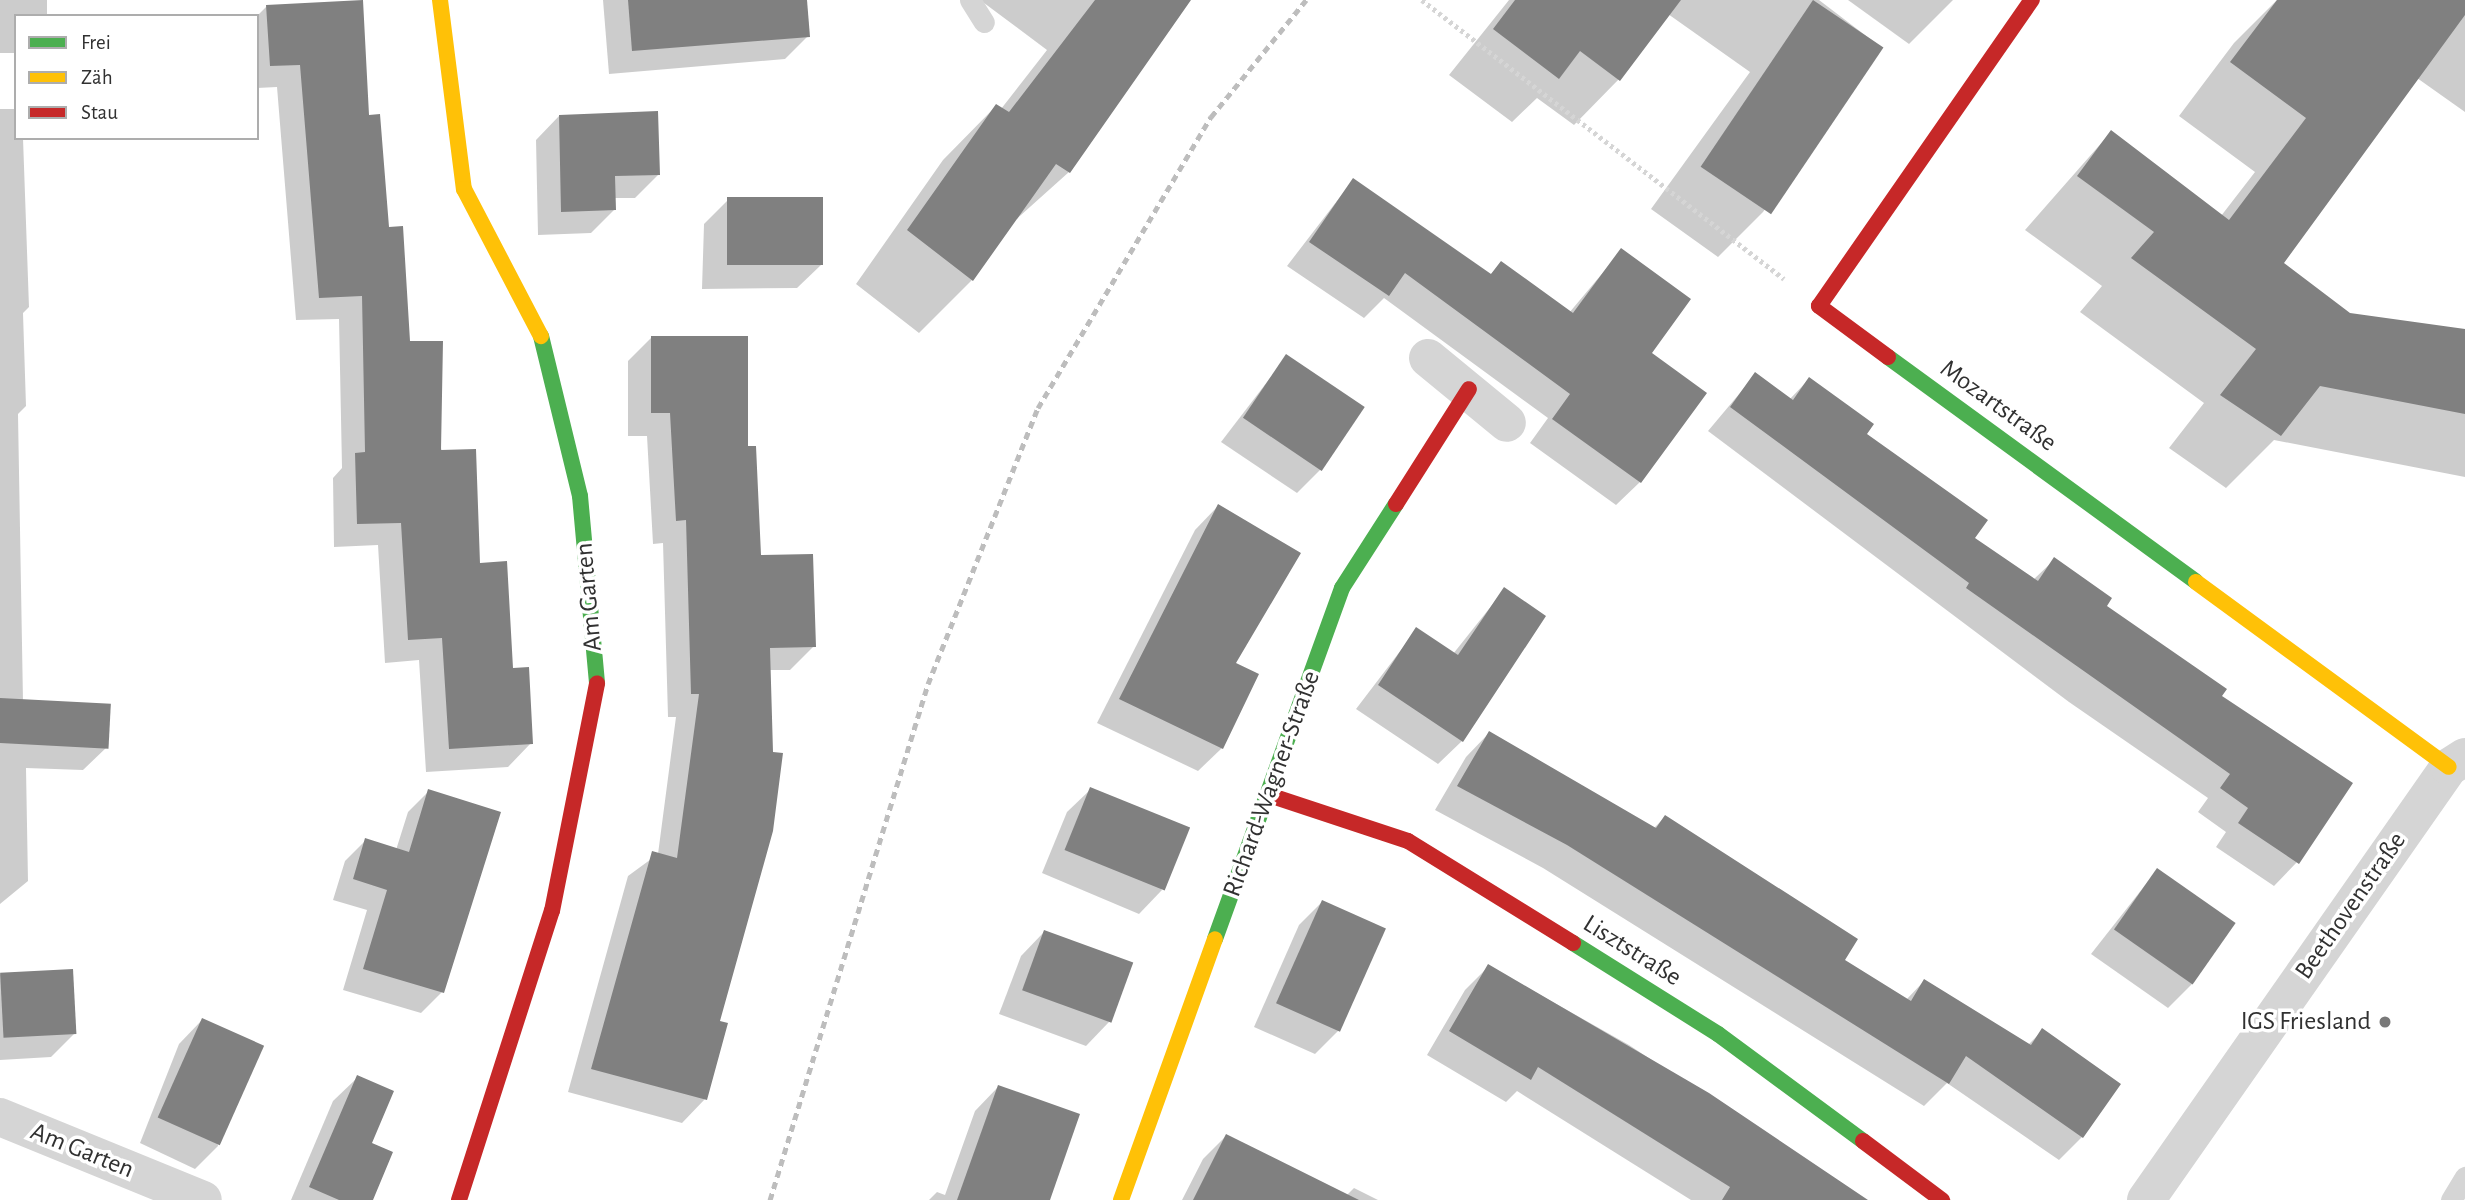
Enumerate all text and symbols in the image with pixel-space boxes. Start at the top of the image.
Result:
legend [14,14,259,140]
text: Frei [81,32,111,53]
text: Zäh [81,67,113,88]
text: Stau [81,102,118,123]
street label: Mozartstraße [1934,353,2062,459]
street label: Am Garten [569,542,609,652]
street label: Richard-Wagner-Straße [1217,667,1327,901]
street label: Beethovenstraße [2289,826,2413,986]
street label: Lisztstraße [1577,909,1687,993]
place label: IGS Friesland [2241,1006,2371,1038]
marker: IGS Friesland [2377,1014,2393,1030]
street label: Am Garten [26,1116,138,1186]

